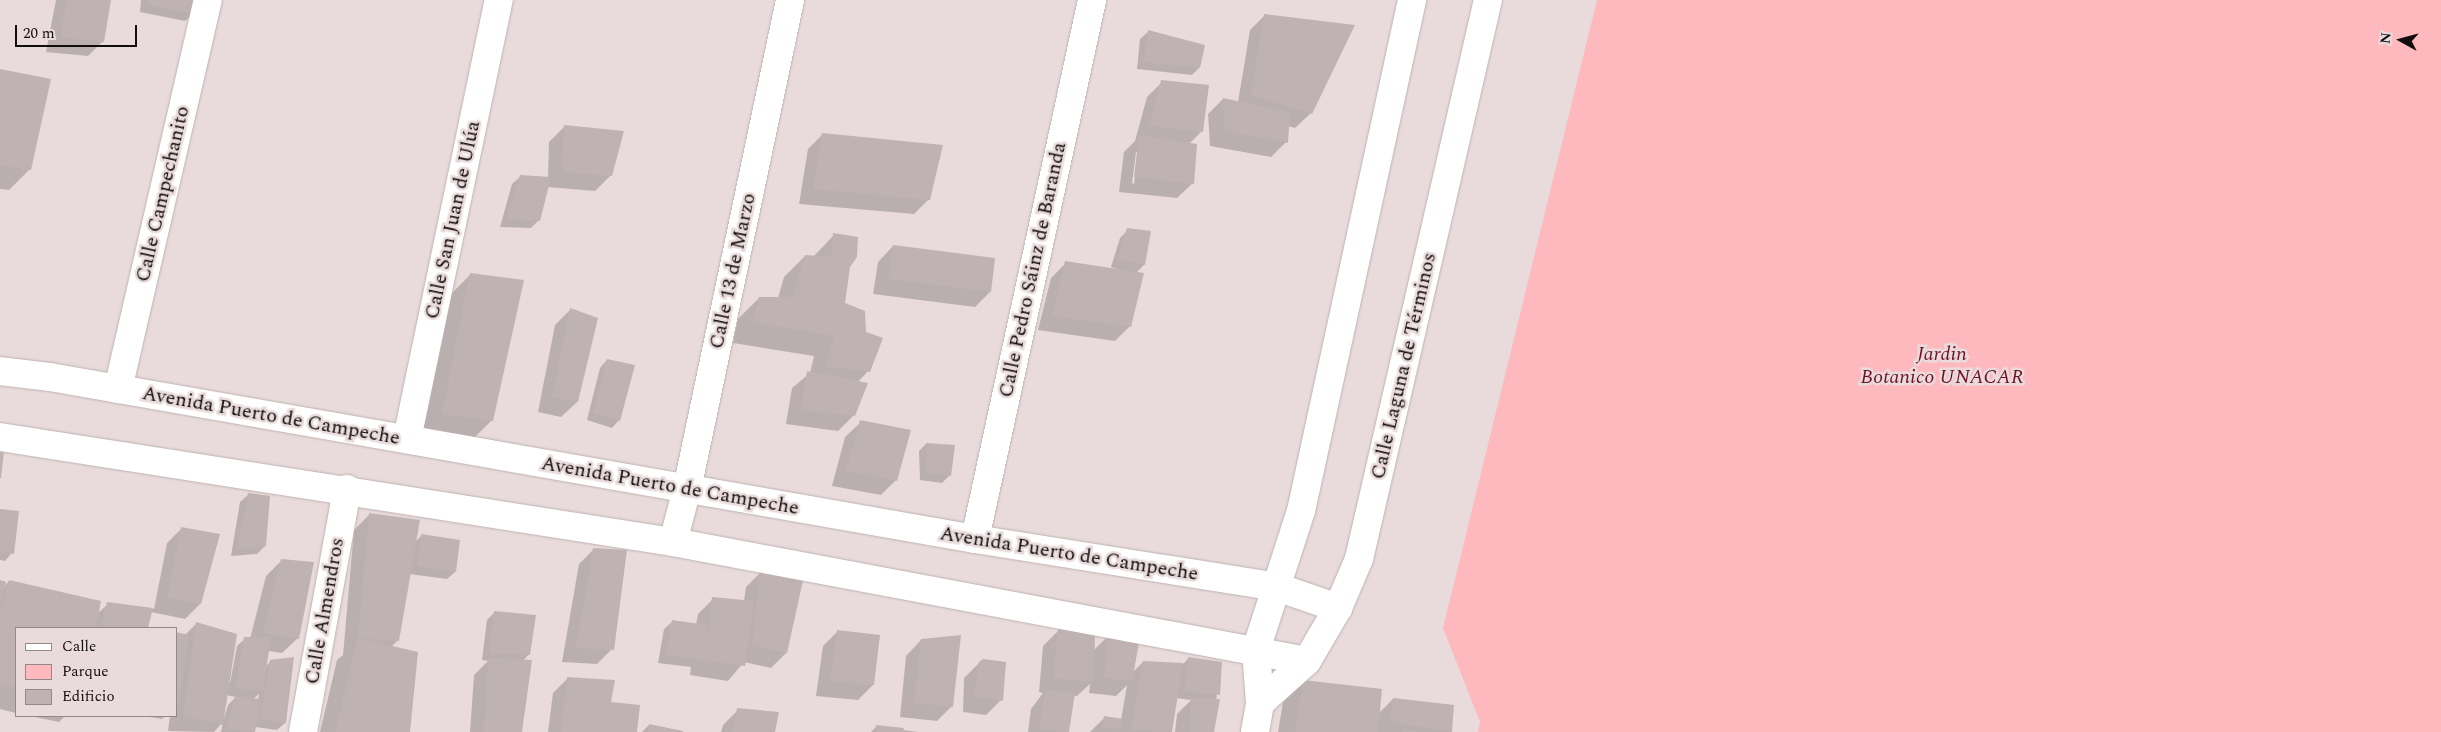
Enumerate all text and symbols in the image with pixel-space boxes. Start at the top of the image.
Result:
scale bar [18,15,140,47]
north arrow [2376,15,2426,65]
text: 20 m [23,22,55,45]
text: N [2374,31,2397,45]
street label: Calle Campechanito [131,104,195,284]
street label: Calle San Juan de Ulúa [420,119,486,321]
street label: Calle Pedro Sáinz de Baranda [994,140,1072,400]
street label: Calle 13 de Marzo [705,191,761,351]
street label: Calle Laguna de Términos [1366,250,1442,482]
park label: Jardin Botanico UNACAR [1861,342,2023,389]
street label: Avenida Puerto de Campeche [140,382,402,450]
street label: Avenida Puerto de Campeche [539,452,801,520]
street label: Avenida Puerto de Campeche [938,522,1200,586]
street label: Calle Almendros [300,536,350,686]
legend [15,627,178,717]
text: Calle [62,635,96,658]
text: Parque [62,660,109,683]
text: Edificio [62,685,115,708]

